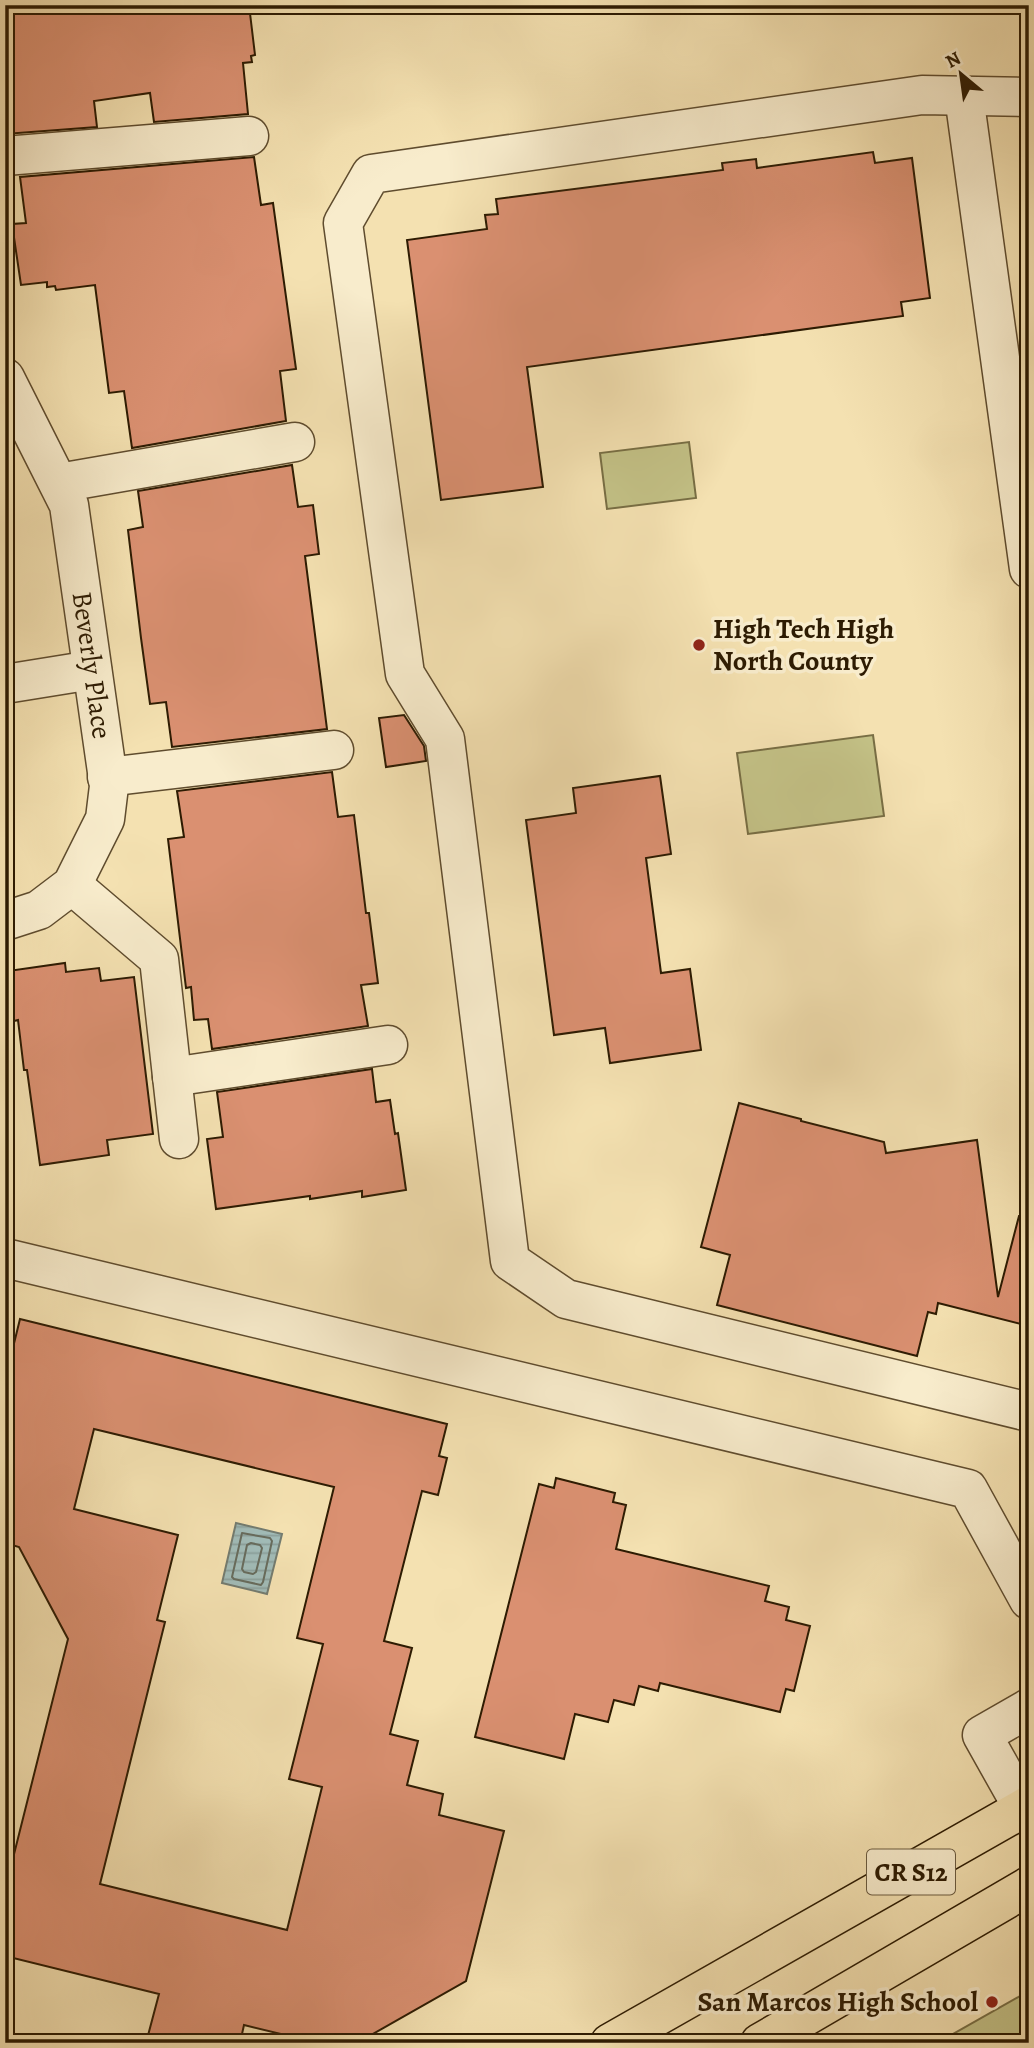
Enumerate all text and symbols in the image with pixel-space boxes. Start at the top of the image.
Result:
north arrow [926,38,996,108]
text: N [941,45,966,75]
street label: Beverly Place [63,589,121,741]
place label: High Tech High North County [713,610,894,680]
marker: High Tech High North County [691,637,707,653]
road number: CR S12 [867,1850,955,1895]
place label: San Marcos High School [697,1983,979,2021]
marker: San Marcos High School [984,1994,1000,2010]

